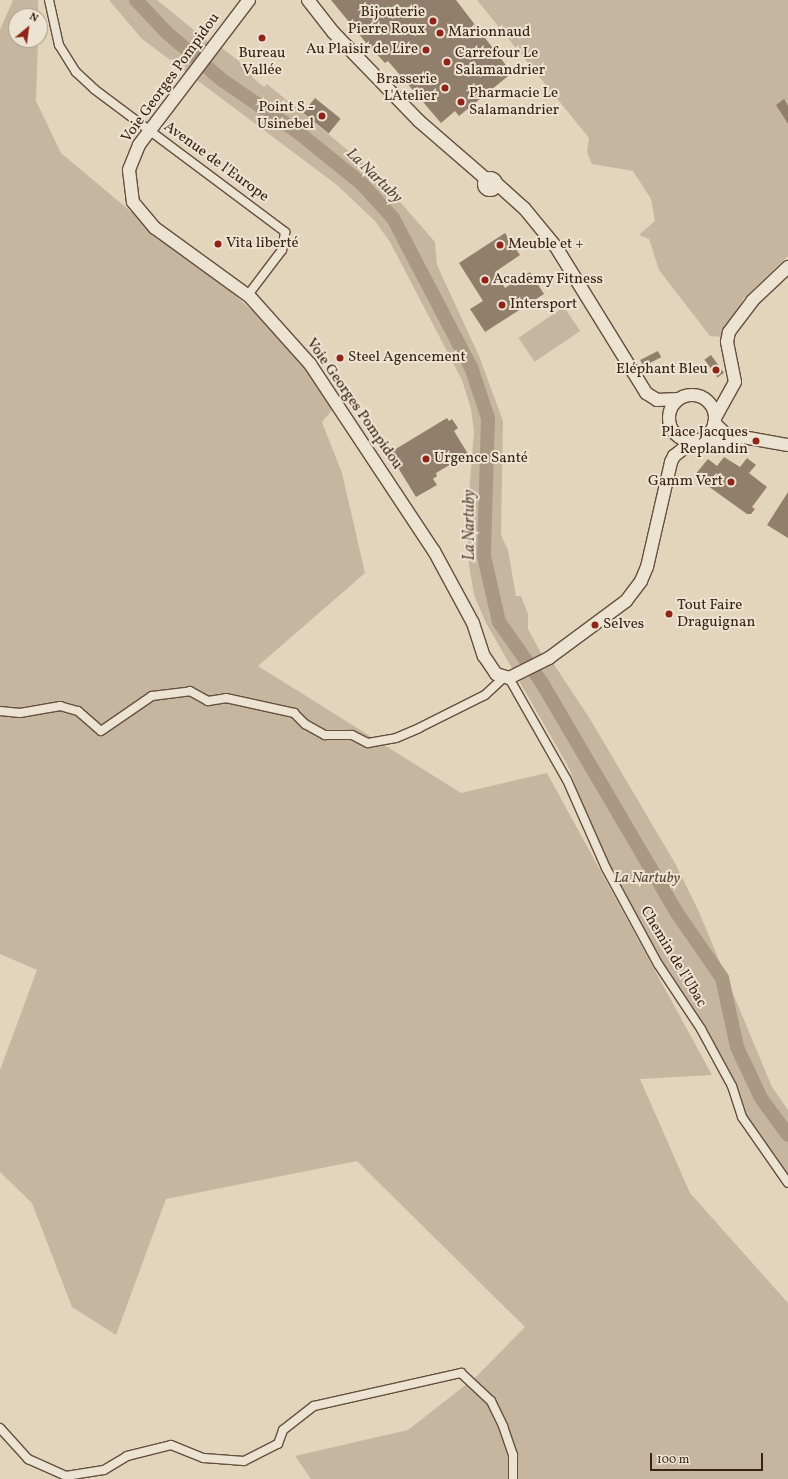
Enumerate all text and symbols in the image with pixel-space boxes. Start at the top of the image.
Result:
place label: Bijouterie Pierre Roux [348,3,425,38]
north arrow [8,8,48,48]
text: N [26,9,41,26]
street label: Voie Georges Pompidou [118,10,224,146]
marker: Bijouterie Pierre Roux [428,16,438,26]
place label: Marionnaud [448,24,531,42]
marker: Marionnaud [435,28,445,38]
marker: Bureau Vallée [257,33,267,43]
place label: Au Plaisir de Lire [306,41,418,59]
place label: Bureau Vallée [238,44,286,79]
place label: Carrefour Le Salamandrier [455,44,545,79]
marker: Au Plaisir de Lire [421,45,431,55]
marker: Carrefour Le Salamandrier [442,57,452,67]
place label: Brasserie L'Atelier [376,70,437,105]
marker: Brasserie L'Atelier [440,83,450,93]
place label: Pharmacie Le Salamandrier [469,84,559,119]
marker: Pharmacie Le Salamandrier [456,97,466,107]
place label: Point S - Usinebel [257,98,314,133]
marker: Point S - Usinebel [317,111,327,121]
street label: Avenue de l'Europe [160,118,272,206]
water label: La Nartuby [342,144,406,208]
place label: Vita liberté [226,235,299,253]
place label: Meuble et + [508,236,584,254]
marker: Vita liberté [213,239,223,249]
marker: Meuble et + [495,240,505,250]
place label: Academy Fitness [493,271,603,289]
marker: Academy Fitness [480,275,490,285]
place label: Intersport [510,296,577,314]
marker: Intersport [497,300,507,310]
street label: Voie Georges Pompidou [302,335,406,473]
place label: Steel Agencement [348,349,466,367]
marker: Steel Agencement [335,353,345,363]
place label: Eléphant Bleu [616,361,708,379]
marker: Eléphant Bleu [711,365,721,375]
place label: Place Jacques Replandin [661,423,748,458]
marker: Place Jacques Replandin [751,436,761,446]
place label: Urgence Santé [434,450,528,468]
marker: Urgence Santé [421,454,431,464]
place label: Gamm Vert [647,473,723,491]
marker: Gamm Vert [726,477,736,487]
water label: La Nartuby [460,489,480,561]
place label: Tout Faire Draguignan [677,596,755,631]
marker: Tout Faire Draguignan [664,609,674,619]
place label: Selves [603,616,644,634]
marker: Selves [590,620,600,630]
park label: La Nartuby [614,870,680,888]
street label: Chemin de l'Ubac [636,903,710,1011]
scale bar [652,1445,765,1471]
text: 100 m [657,1452,689,1468]

